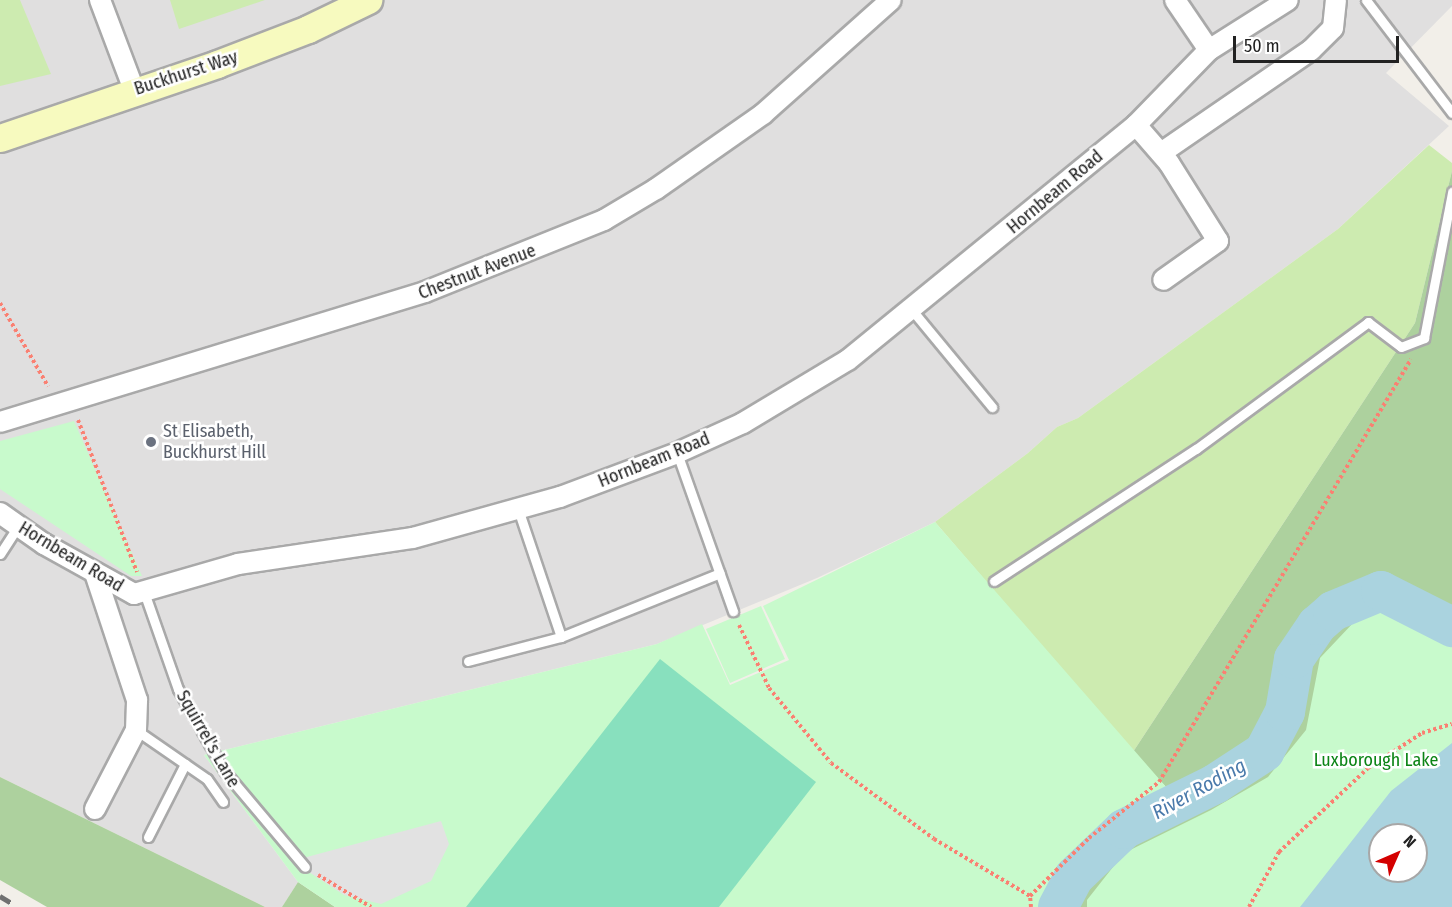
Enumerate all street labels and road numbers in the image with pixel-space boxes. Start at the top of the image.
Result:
street label: Buckhurst Way [131,46,241,100]
street label: Hornbeam Road [1003,146,1107,238]
street label: Chestnut Avenue [415,240,539,304]
street label: Hornbeam Road [595,428,713,492]
street label: Hornbeam Road [15,517,127,597]
street label: Squirrel's Lane [172,687,244,791]

